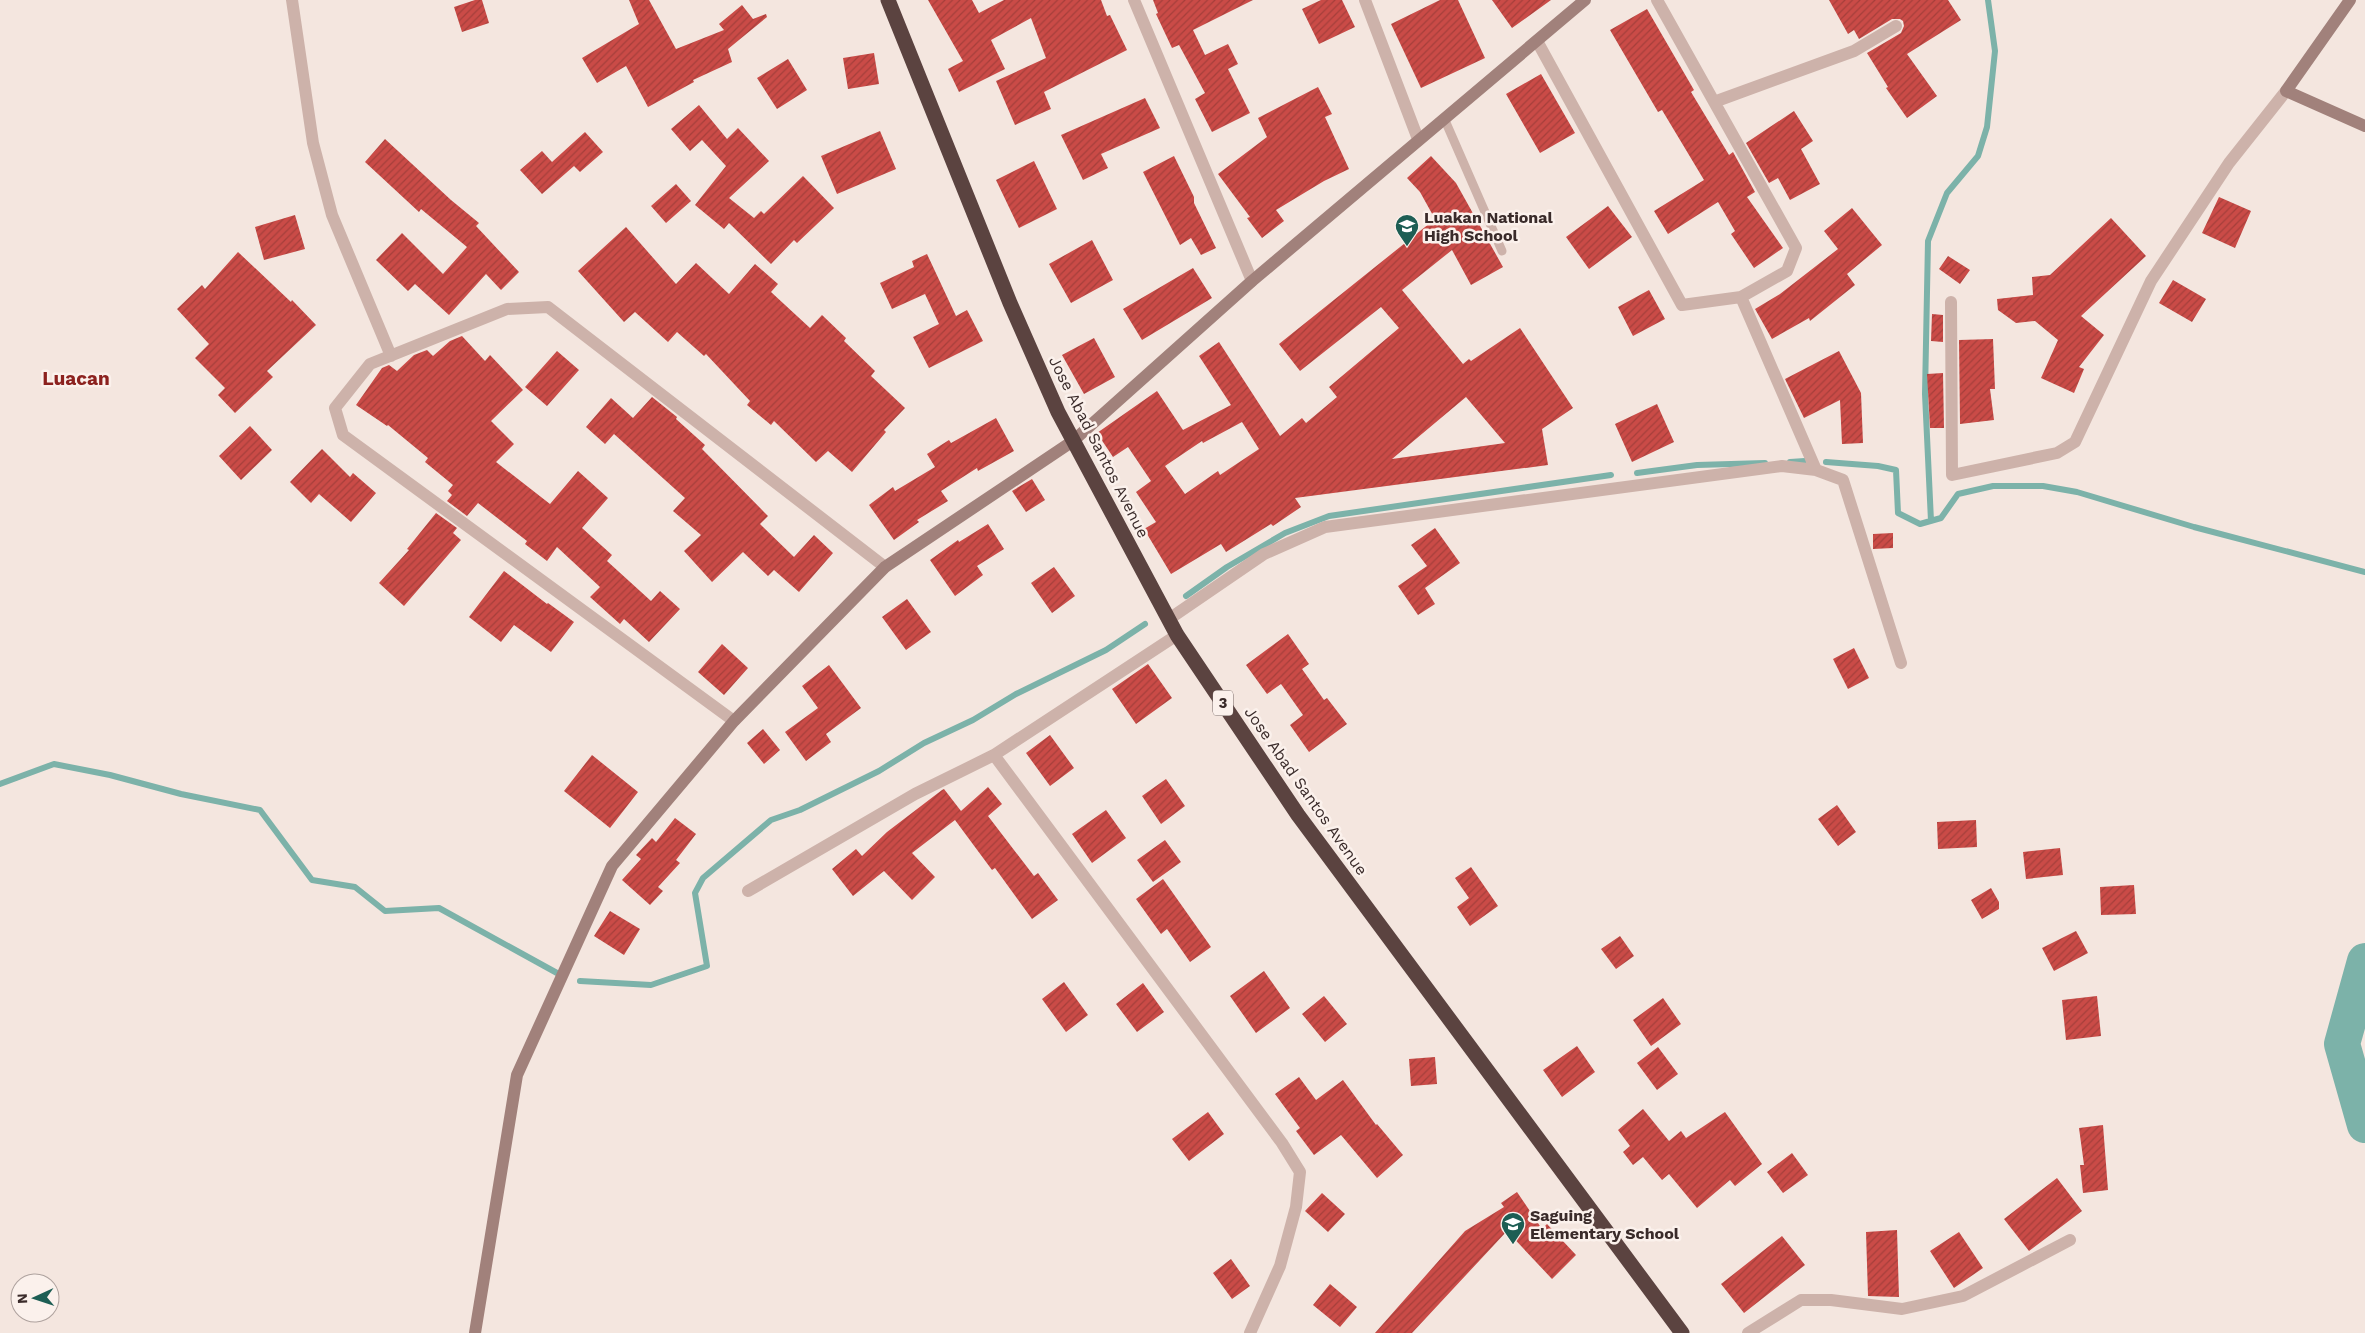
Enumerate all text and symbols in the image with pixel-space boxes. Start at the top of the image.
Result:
place label: Luakan National High School [1424,208,1554,245]
school or university icon: Luakan National High School [1394,213,1420,247]
street label: Jose Abad Santos Avenue [1045,353,1153,541]
district label: Luacan [42,367,110,390]
road number: 3 [1213,690,1233,716]
street label: Jose Abad Santos Avenue [1241,703,1371,879]
place label: Saguing Elementary School [1530,1206,1680,1243]
school or university icon: Saguing Elementary School [1500,1211,1526,1245]
north arrow [10,1273,60,1323]
text: N [14,1293,30,1304]

